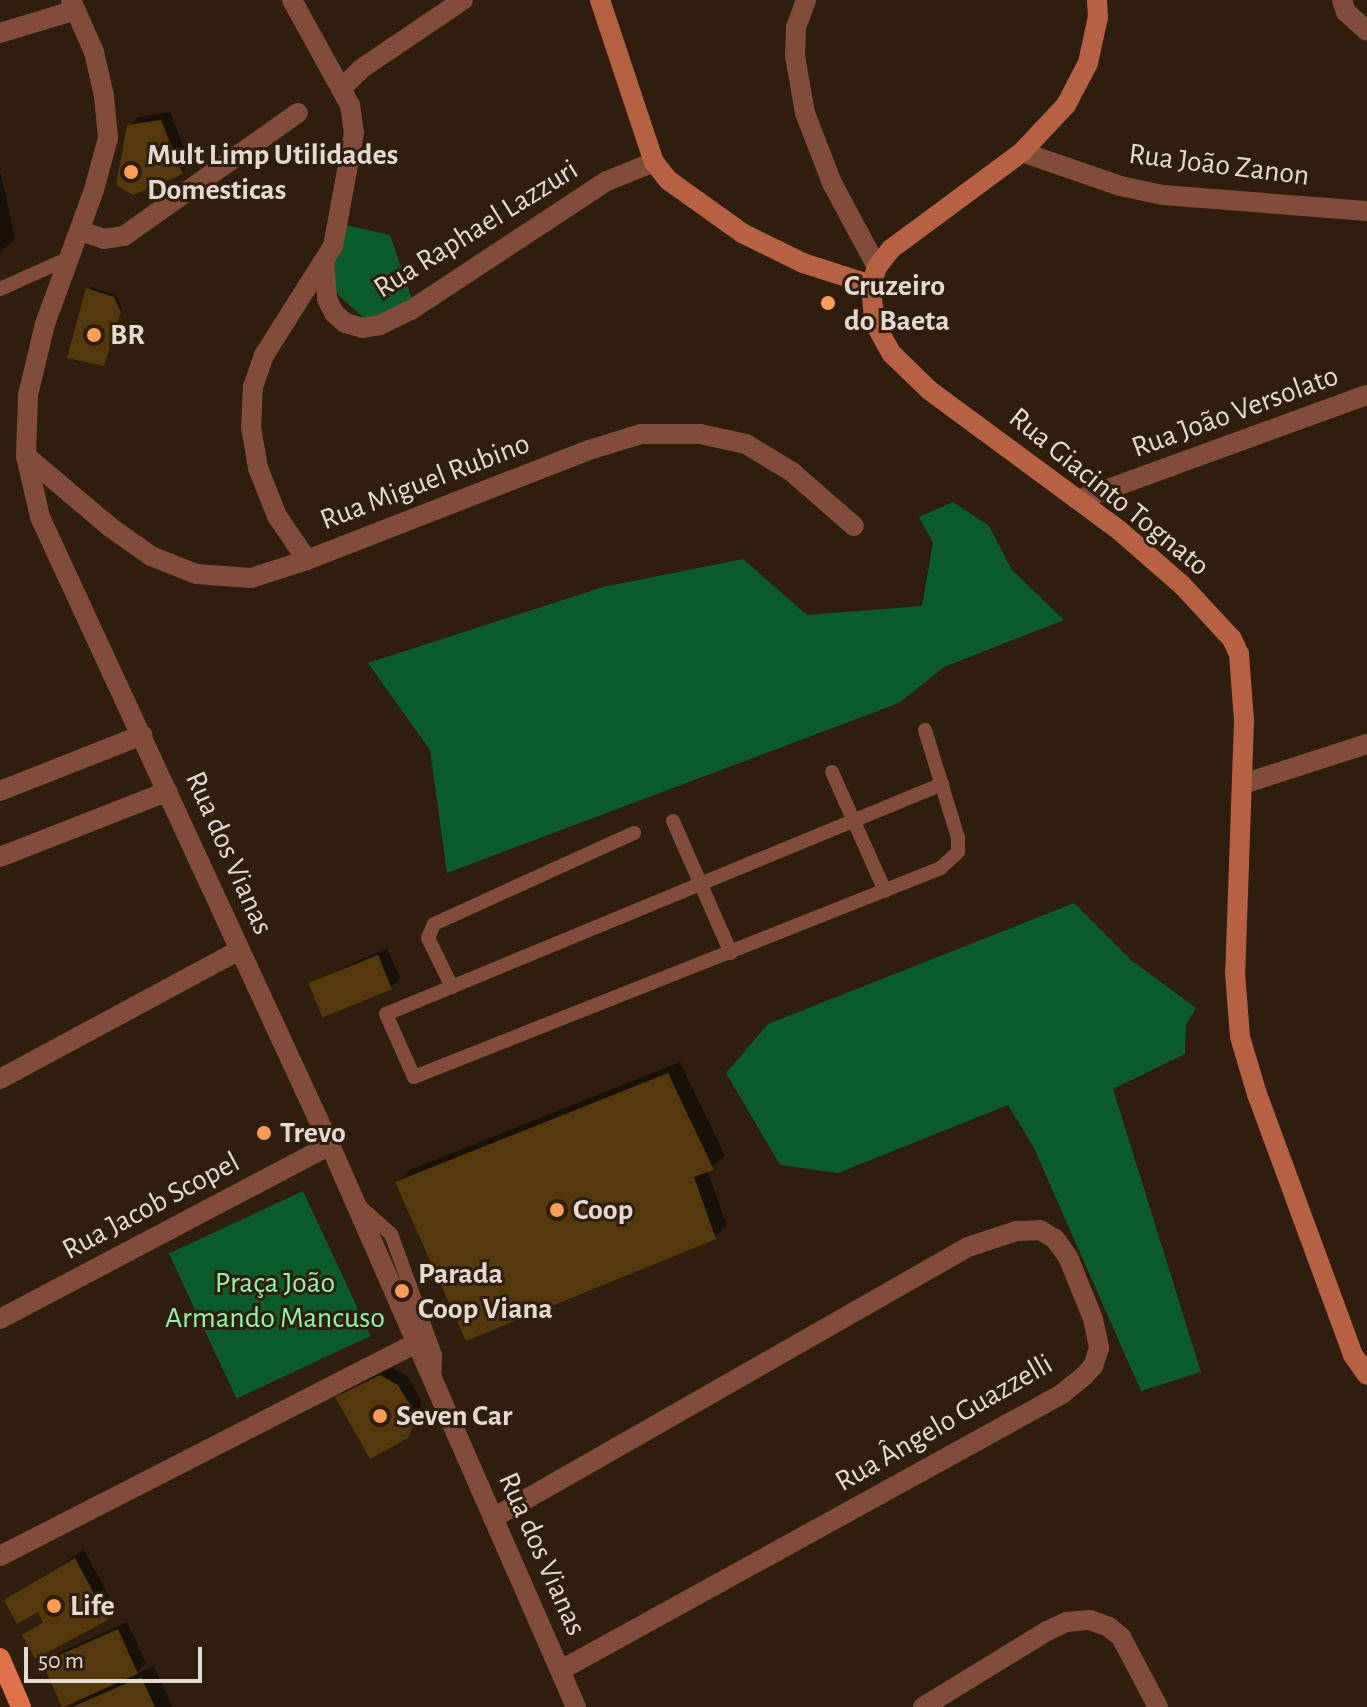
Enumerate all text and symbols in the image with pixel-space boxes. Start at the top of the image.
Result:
street label: Rua João Zanon [1127,136,1311,194]
place label: Mult Limp Utilidades Domesticas [147,137,398,208]
street label: Rua Raphael Lazzuri [367,152,585,306]
marker: Mult Limp Utilidades Domesticas [122,163,140,181]
place label: Cruzeiro do Baeta [844,268,950,338]
marker: Cruzeiro do Baeta [819,294,837,312]
place label: BR [110,317,145,353]
marker: BR [85,326,103,344]
street label: Rua João Versolato [1127,358,1343,466]
street label: Rua Giacinto Tognato [1001,400,1217,584]
street label: Rua Miguel Rubino [315,426,535,538]
street label: Rua dos Vianas [177,766,281,940]
place label: Trevo [280,1115,346,1151]
marker: Trevo [255,1124,273,1142]
street label: Rua Jacob Scopel [56,1144,246,1268]
place label: Coop [573,1192,633,1228]
marker: Coop [548,1201,566,1219]
place label: Parada Coop Viana [418,1256,553,1326]
park label: Praça João Armando Mancuso [165,1265,385,1336]
marker: Parada Coop Viana [393,1282,411,1300]
street label: Rua Ângelo Guazzelli [829,1346,1059,1500]
place label: Seven Car [396,1398,512,1434]
marker: Seven Car [371,1407,389,1425]
street label: Rua dos Vianas [490,1467,594,1641]
place label: Life [70,1588,115,1624]
marker: Life [45,1597,63,1615]
scale bar [28,1631,206,1681]
text: 50 m [38,1649,84,1673]

